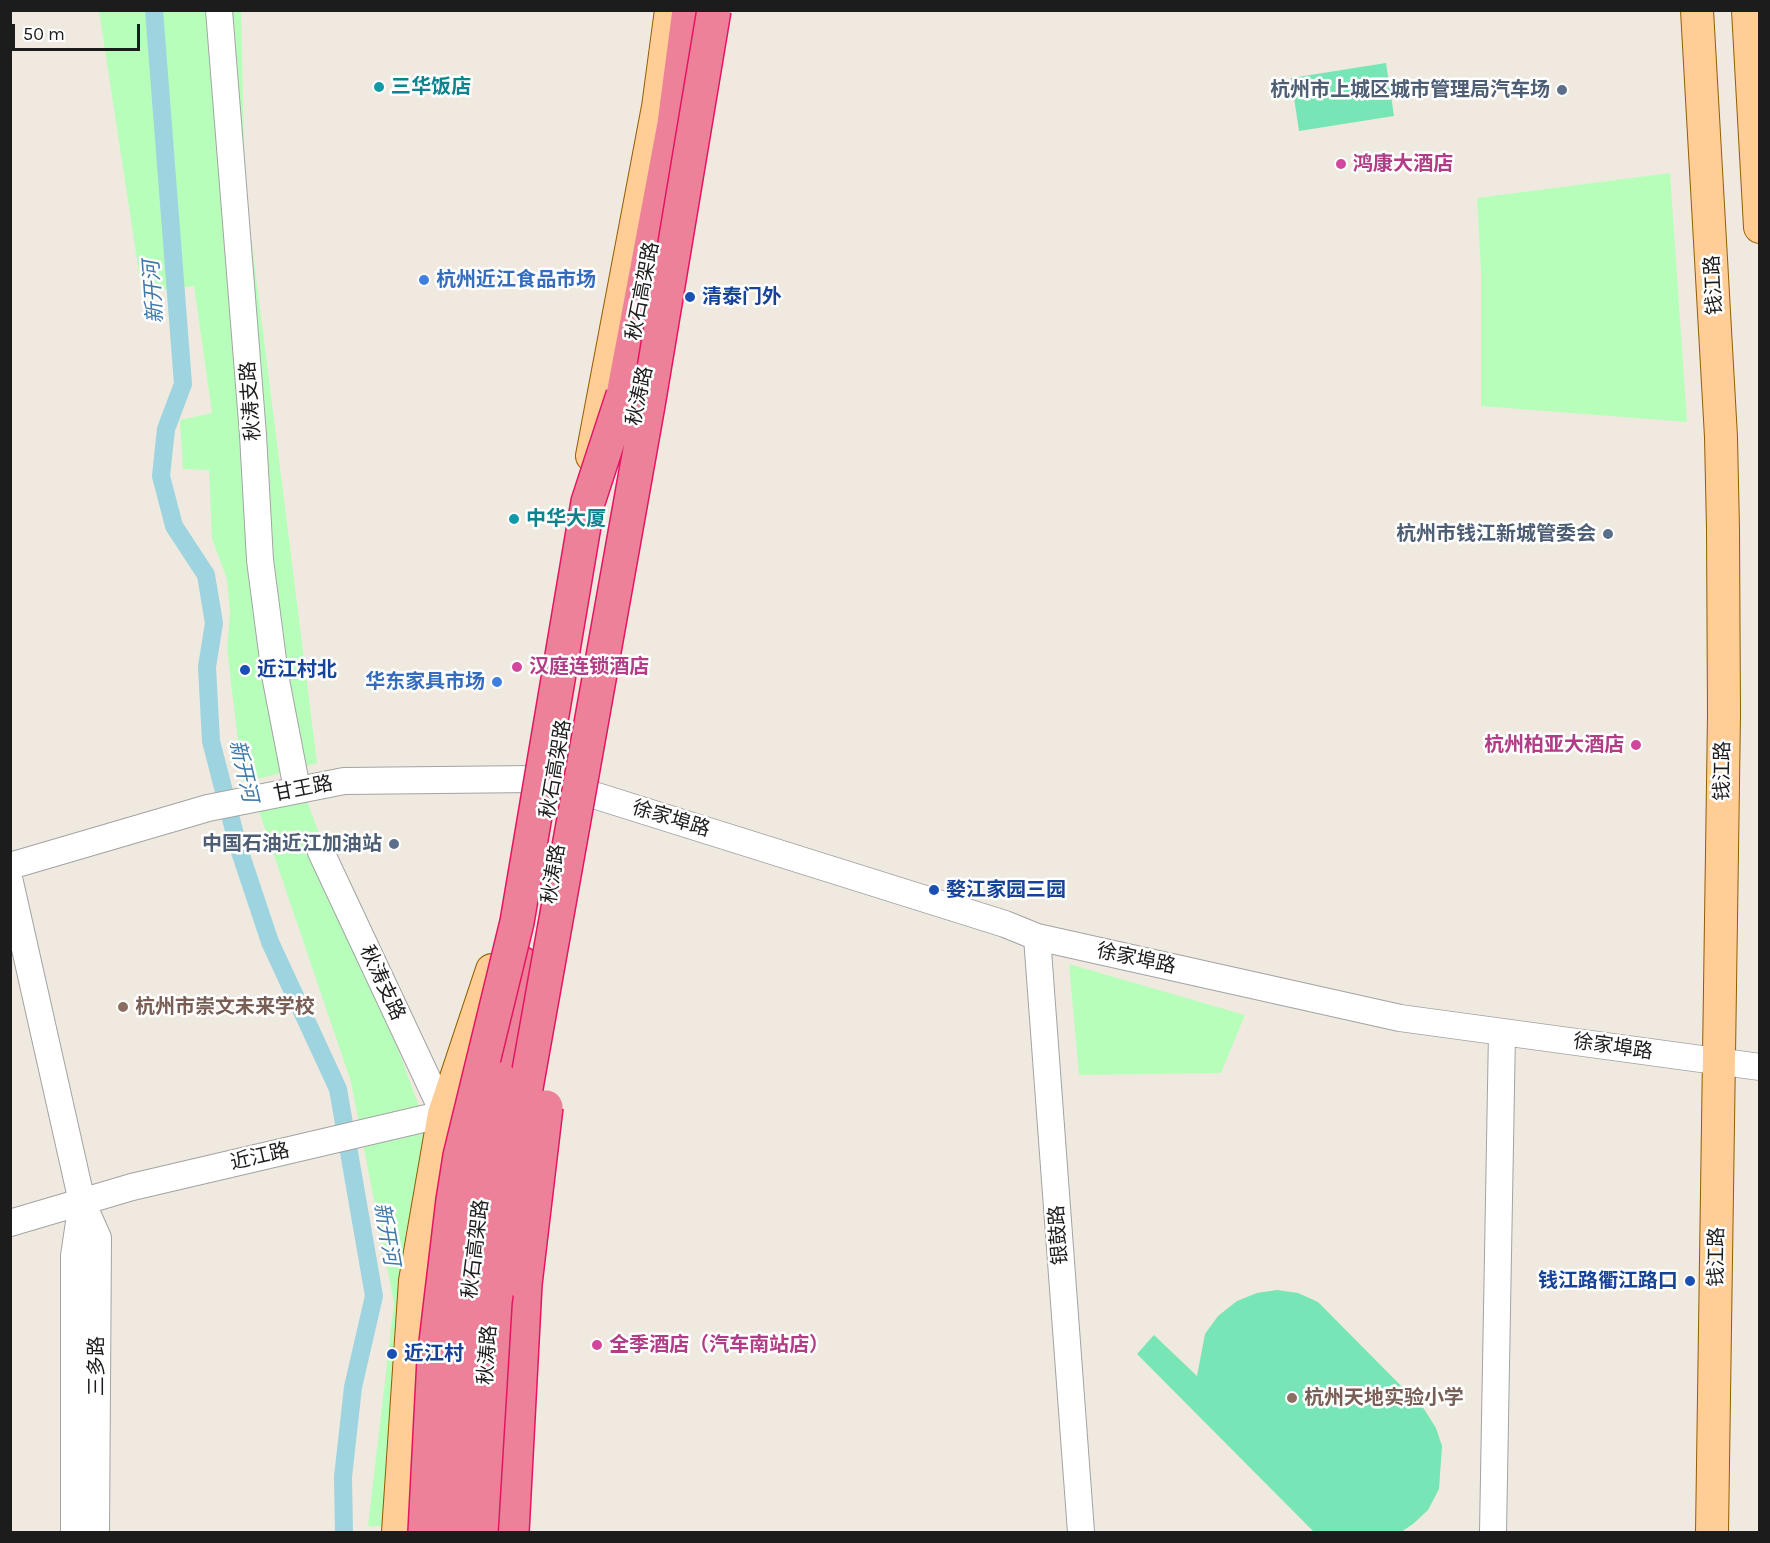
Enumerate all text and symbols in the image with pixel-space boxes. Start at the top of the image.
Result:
scale bar [15,12,142,50]
text: 50 m [23,23,65,45]
place label: 三华饭店 [391,75,471,99]
place label: 杭州市上城区城市管理局汽车场 [1270,78,1550,102]
marker: 三华饭店 [372,80,386,94]
marker: 杭州市上城区城市管理局汽车场 [1555,83,1569,97]
place label: 鸿康大酒店 [1353,152,1453,176]
marker: 鸿康大酒店 [1334,157,1348,171]
street label: 秋石高架路 [622,240,664,342]
street label: 钱江路 [1700,254,1728,316]
water label: 新开河 [139,260,169,324]
place label: 杭州近江食品市场 [436,268,596,292]
marker: 杭州近江食品市场 [417,273,431,287]
place label: 清泰门外 [702,285,782,309]
marker: 清泰门外 [683,290,697,304]
street label: 秋涛支路 [236,360,266,442]
street label: 秋涛路 [622,364,658,428]
place label: 中华大厦 [526,507,606,531]
marker: 中华大厦 [507,512,521,526]
place label: 杭州市钱江新城管委会 [1396,522,1596,546]
marker: 杭州市钱江新城管委会 [1601,527,1615,541]
place label: 汉庭连锁酒店 [529,655,649,679]
place label: 近江村北 [257,658,337,682]
marker: 汉庭连锁酒店 [510,660,524,674]
marker: 近江村北 [238,663,252,677]
place label: 华东家具市场 [365,670,485,694]
marker: 华东家具市场 [490,675,504,689]
street label: 秋石高架路 [535,718,577,820]
place label: 杭州柏亚大酒店 [1484,733,1624,757]
water label: 新开河 [224,737,262,805]
marker: 杭州柏亚大酒店 [1629,738,1643,752]
street label: 钱江路 [1710,741,1736,801]
street label: 甘王路 [271,771,335,807]
street label: 徐家埠路 [629,796,713,842]
place label: 中国石油近江加油站 [202,832,382,856]
marker: 中国石油近江加油站 [387,837,401,851]
street label: 秋涛路 [537,842,571,906]
place label: 婺江家园三园 [946,878,1066,902]
marker: 婺江家园三园 [927,883,941,897]
street label: 徐家埠路 [1094,939,1178,979]
street label: 秋涛支路 [354,942,410,1024]
place label: 杭州市崇文未来学校 [135,995,315,1019]
marker: 杭州市崇文未来学校 [116,1000,130,1014]
street label: 徐家埠路 [1572,1030,1654,1064]
street label: 近江路 [228,1139,292,1175]
street label: 秋石高架路 [458,1198,494,1300]
water label: 新开河 [368,1201,404,1267]
street label: 银鼓路 [1045,1204,1073,1266]
street label: 钱江路 [1704,1227,1730,1287]
place label: 钱江路衢江路口 [1538,1269,1678,1293]
marker: 钱江路衢江路口 [1683,1274,1697,1288]
street label: 秋涛路 [474,1324,502,1386]
place label: 全季酒店（汽车南站店） [609,1333,829,1357]
street label: 三多路 [85,1336,109,1396]
marker: 全季酒店（汽车南站店） [590,1338,604,1352]
place label: 近江村 [404,1342,464,1366]
marker: 近江村 [385,1347,399,1361]
place label: 杭州天地实验小学 [1304,1386,1464,1410]
marker: 杭州天地实验小学 [1285,1391,1299,1405]

